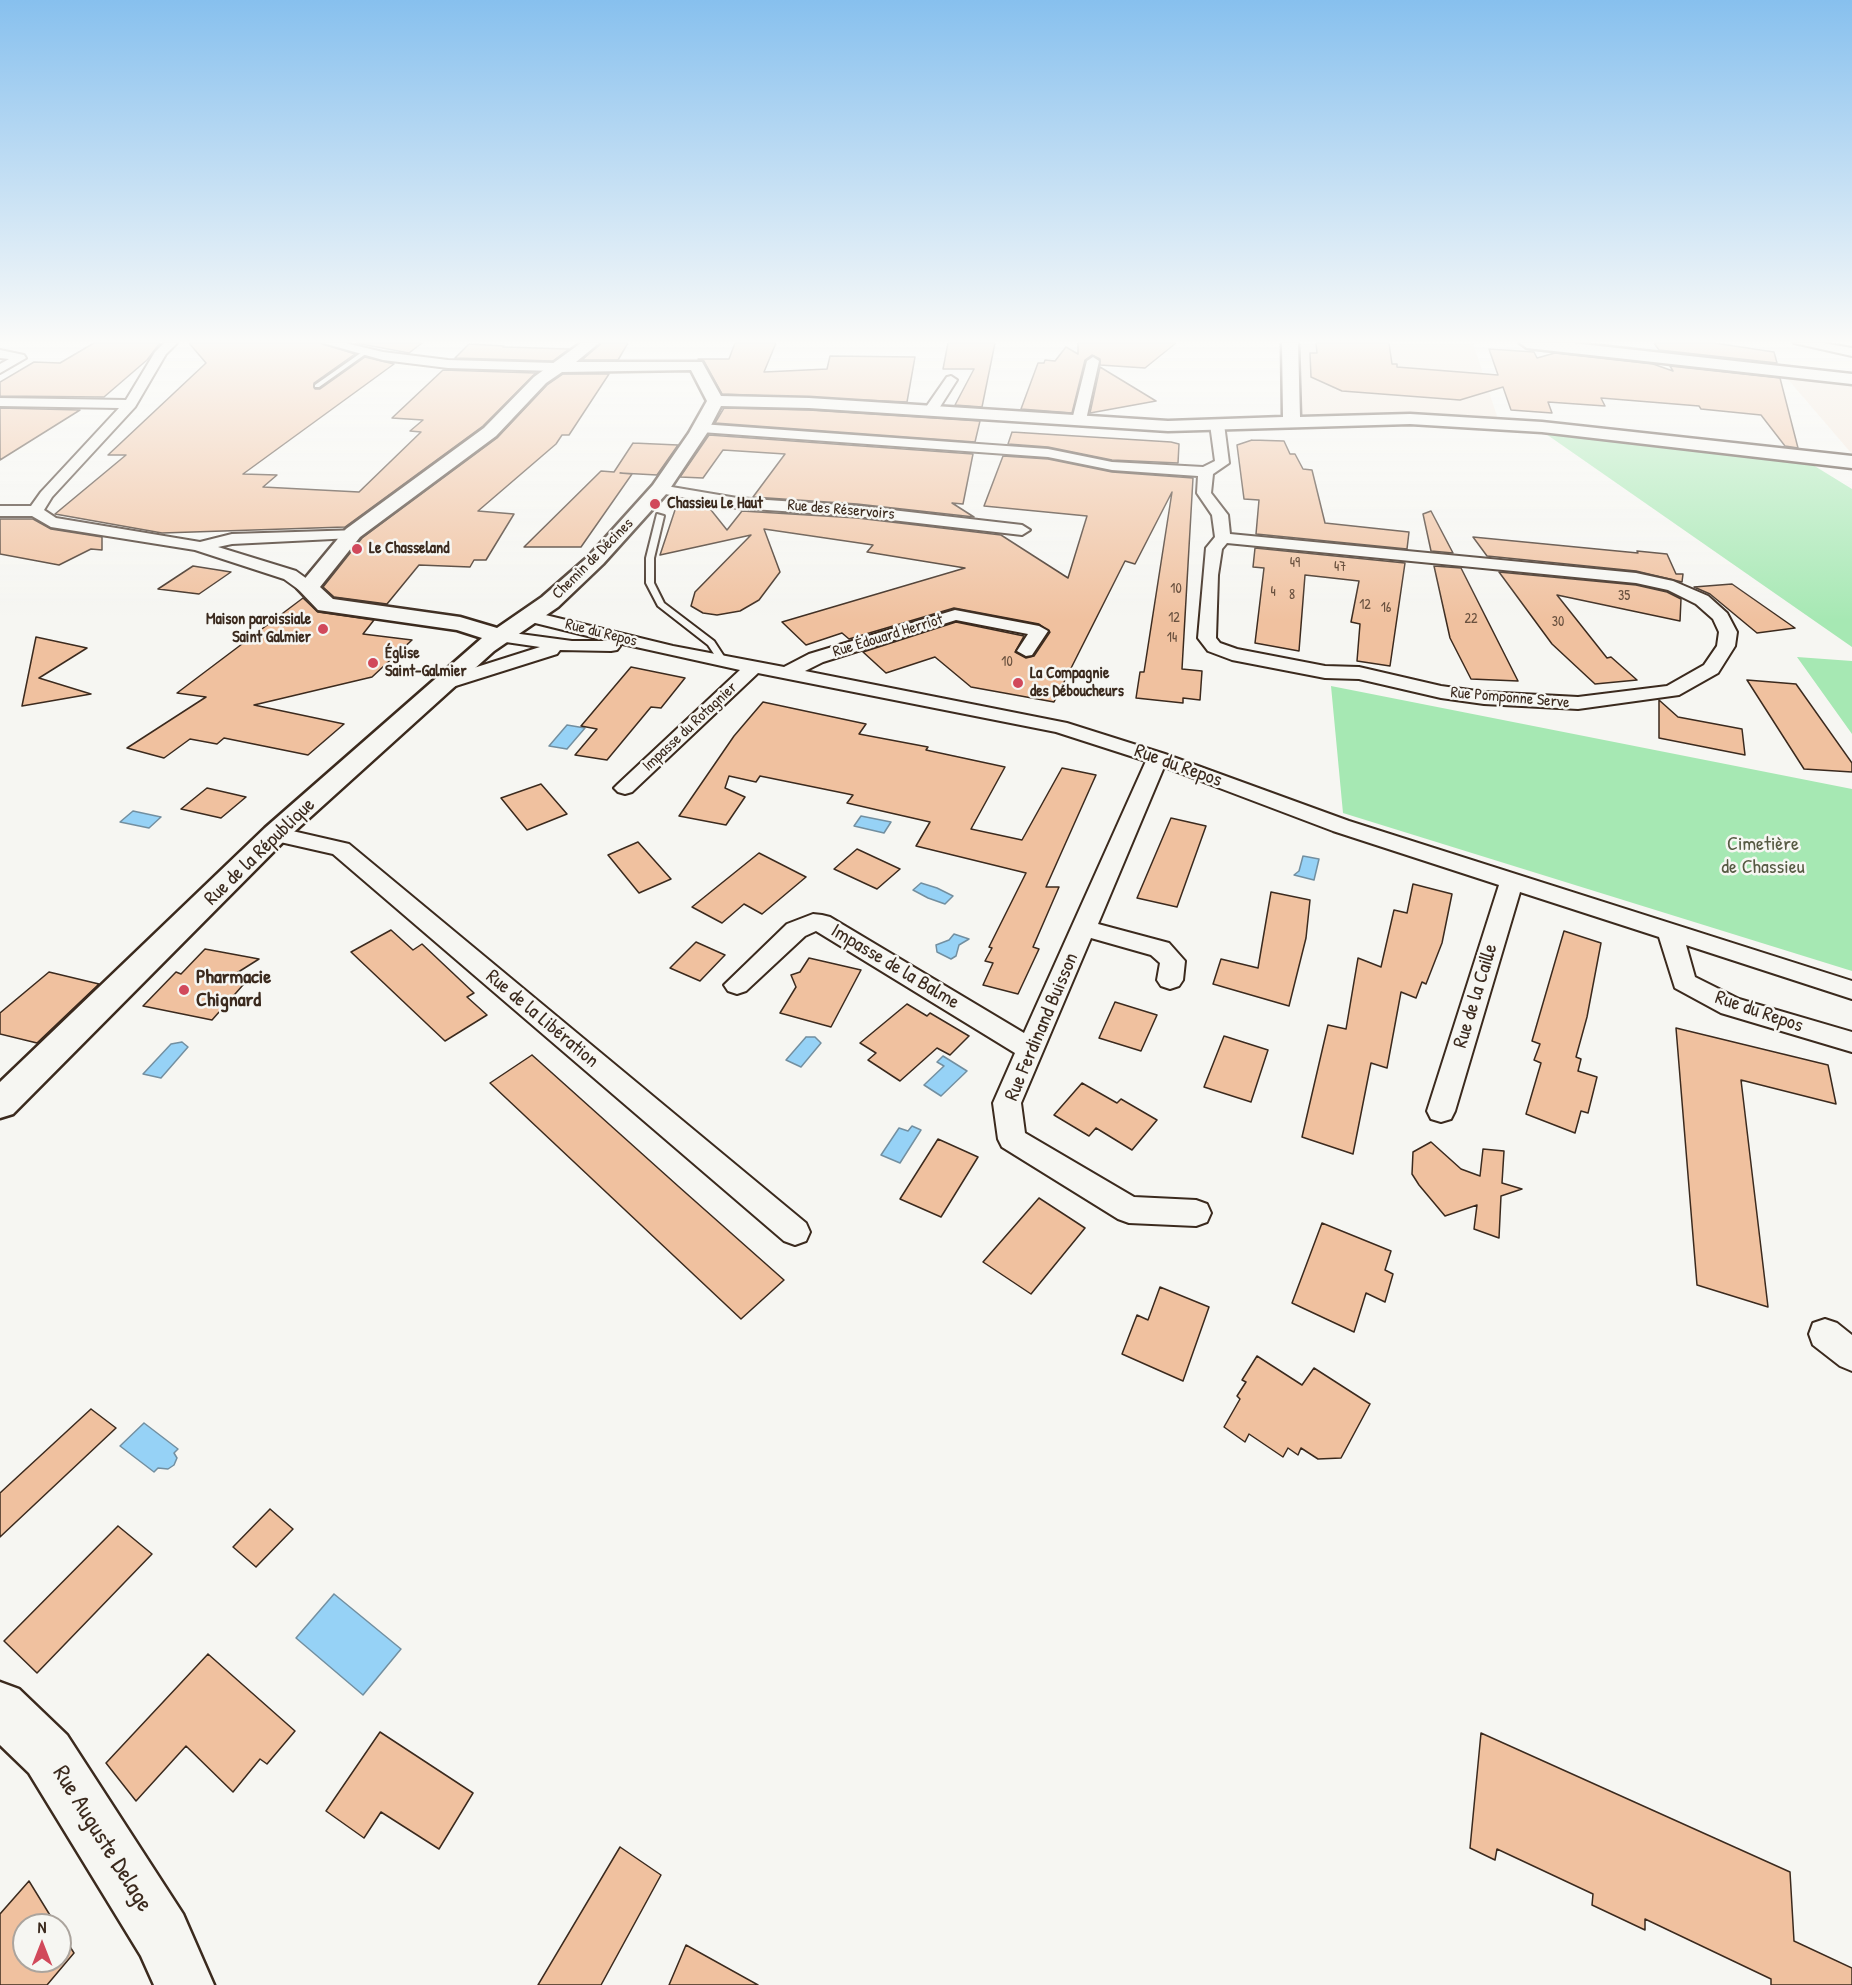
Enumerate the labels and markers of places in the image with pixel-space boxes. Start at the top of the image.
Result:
place label: Chassieu Le Haut [667,494,763,514]
marker: Chassieu Le Haut [648,497,662,511]
place label: Le Chasseland [369,539,449,559]
marker: Le Chasseland [350,542,364,556]
place label: Maison paroissiale Saint Galmier [206,610,311,648]
marker: Maison paroissiale Saint Galmier [316,622,330,636]
place label: Église Saint-Galmier [385,644,467,682]
marker: Église Saint-Galmier [366,656,380,670]
place label: La Compagnie des Déboucheurs [1030,664,1124,702]
marker: La Compagnie des Déboucheurs [1011,676,1025,690]
place label: Pharmacie Chignard [196,966,271,1013]
marker: Pharmacie Chignard [177,983,191,997]

